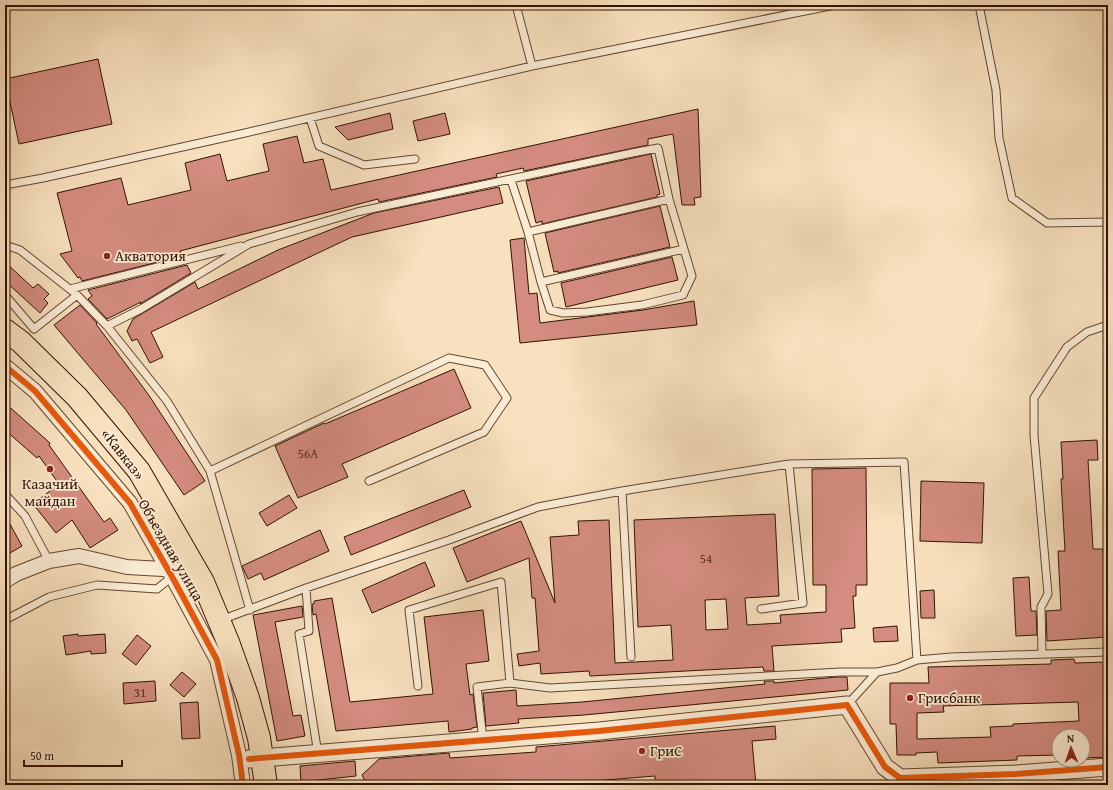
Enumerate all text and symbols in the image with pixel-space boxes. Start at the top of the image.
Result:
place label: Акватория [115,245,186,266]
marker: Акватория [102,251,112,261]
street label: «Кавказ» [97,424,150,484]
house number: 56А [298,444,318,463]
marker: Казачий майдан [45,464,55,474]
place label: Казачий майдан [22,473,78,511]
street label: Объездная улица [134,495,210,605]
house number: 54 [700,549,712,568]
house number: 31 [134,683,146,702]
place label: Грисбанк [918,687,980,708]
marker: Грисбанк [905,693,915,703]
north arrow [1051,728,1091,768]
text: N [1067,730,1075,746]
place label: ГриС [650,740,682,761]
scale bar [24,742,122,768]
marker: ГриС [637,746,647,756]
text: 50 m [30,747,54,764]

